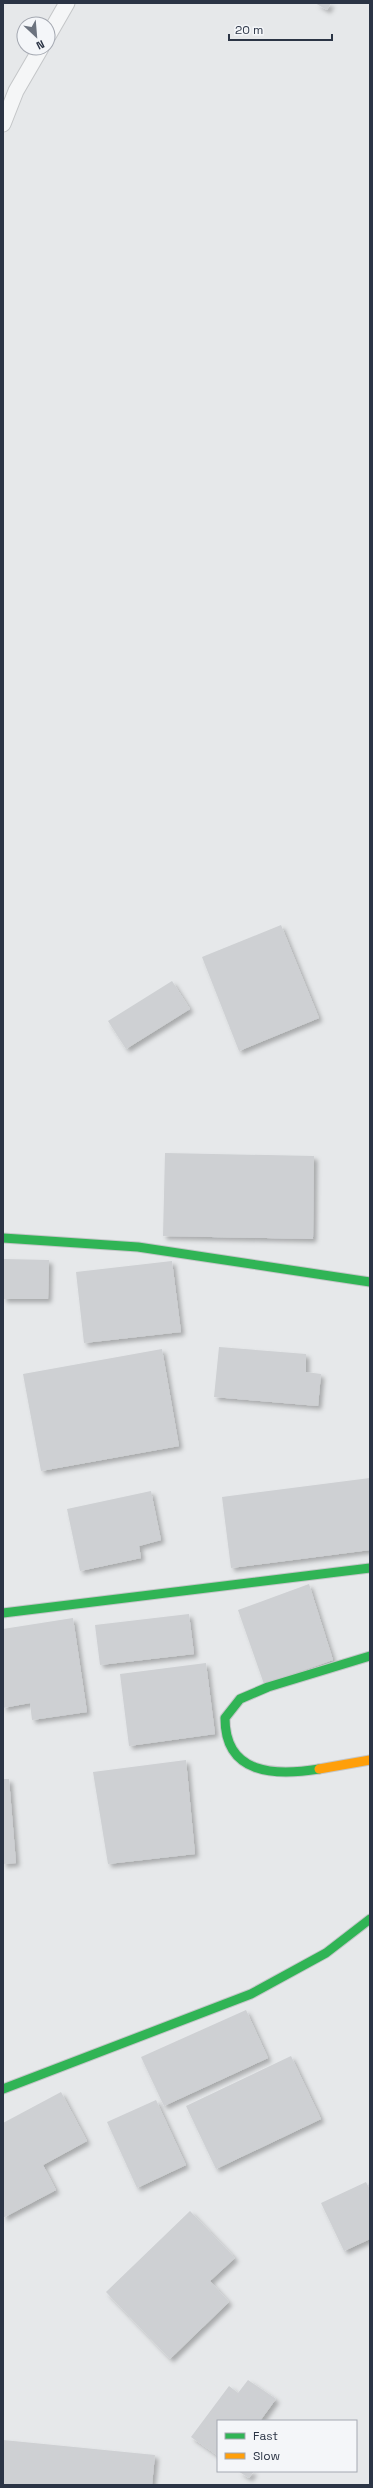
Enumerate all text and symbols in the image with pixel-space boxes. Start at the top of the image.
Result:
north arrow [16,16,56,56]
scale bar [229,16,332,42]
text: 20 m [235,22,263,38]
text: N [34,37,47,53]
legend [217,2420,357,2472]
text: Fast [253,2428,278,2444]
text: Slow [253,2448,280,2464]

